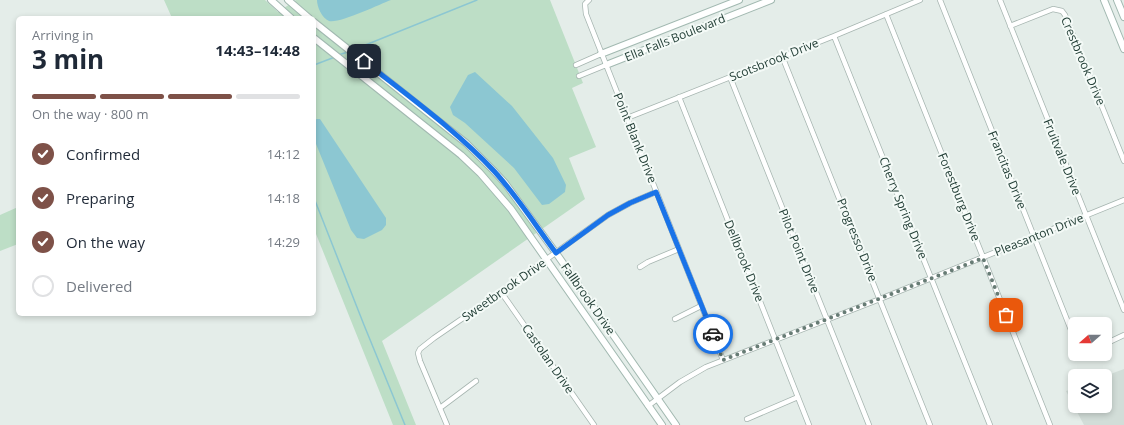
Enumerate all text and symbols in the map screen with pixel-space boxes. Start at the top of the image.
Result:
street label: Ella Falls Boulevard [622,10,728,66]
street label: Crestbrook Drive [1057,14,1110,108]
text: Arriving in [32,26,94,44]
street label: Scotsbrook Drive [727,34,821,85]
text: 14:43–14:48 [215,40,300,60]
text: 3 min [32,41,104,77]
pin [347,44,381,78]
icon: home [353,50,375,72]
street label: Point Blank Drive [610,90,661,186]
text: On the way · 800 m [32,105,148,123]
street label: Fruitvale Drive [1039,116,1086,198]
street label: Francitas Drive [984,128,1031,212]
icon: check [32,143,54,165]
text: Confirmed [66,144,140,164]
text: 14:12 [267,145,300,163]
street label: Forestburg Drive [934,150,985,244]
street label: Cherry Spring Drive [875,154,932,262]
icon: check [32,187,54,209]
text: Preparing [66,188,134,208]
text: 14:18 [267,189,300,207]
street label: Progresso Drive [833,196,882,284]
street label: Pilot Point Drive [775,206,824,296]
street label: Pleasanton Drive [992,209,1086,260]
street label: Dellbrook Drive [720,217,769,305]
icon: check [32,231,54,253]
text: On the way [66,232,145,252]
text: 14:29 [267,233,300,251]
street label: Sweetbrook Drive [458,254,549,325]
street label: Fallbrook Drive [557,259,620,338]
text: Delivered [66,276,133,296]
pin [989,298,1023,332]
icon: bag [995,304,1017,326]
courier [693,314,733,354]
north arrow [1068,317,1112,361]
map controls [1068,317,1112,413]
street label: Castolan Drive [518,321,579,397]
icon: car [702,323,724,345]
button: layers [1068,369,1112,413]

